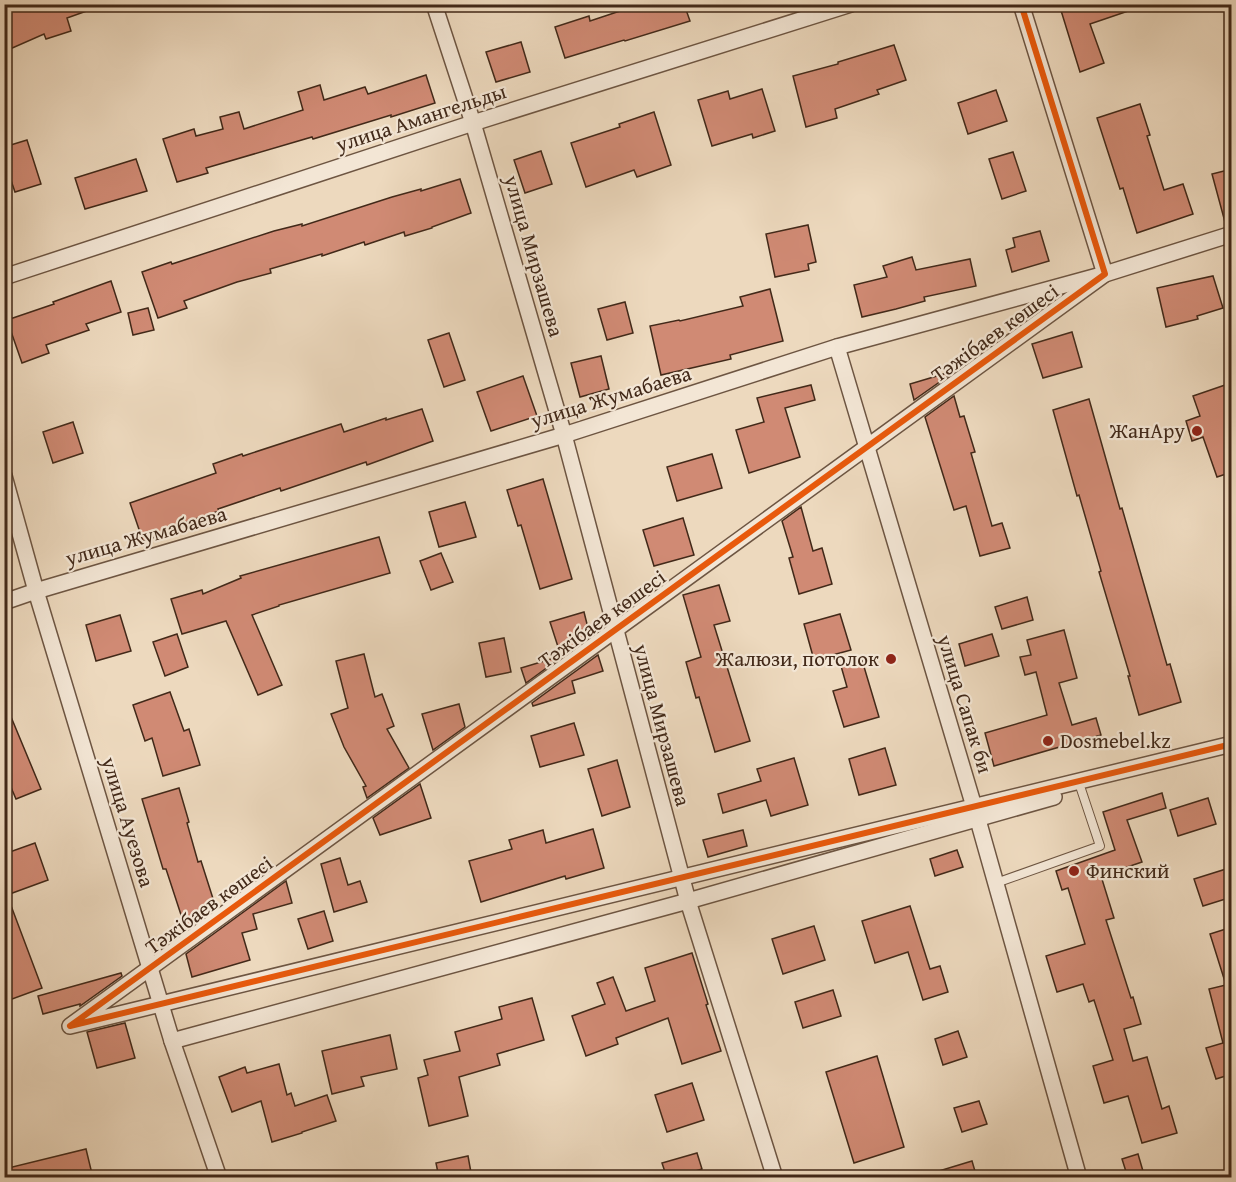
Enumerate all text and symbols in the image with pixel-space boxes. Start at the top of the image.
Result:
street label: улица Амангельды [331,75,510,160]
street label: улица Мирзашева [496,170,572,340]
street label: Тәжібаев көшесі [925,276,1065,389]
street label: улица Жумабаева [526,357,695,436]
place label: ЖанАру [1108,415,1185,446]
marker: ЖанАру [1190,424,1204,438]
street label: улица Жумабаева [61,498,230,574]
street label: Тәжібаев көшесі [532,562,672,675]
street label: улица Сапак би [929,630,1001,777]
street label: улица Мирзашева [626,639,699,809]
place label: Жалюзи, потолок [715,643,879,674]
marker: Жалюзи, потолок [884,652,898,666]
place label: Dosmebel.kz [1060,725,1170,756]
marker: Dosmebel.kz [1041,734,1055,748]
street label: улица Ауезова [94,752,163,891]
street label: Тәжібаев көшесі [139,848,279,961]
place label: Финский [1086,855,1170,886]
marker: Финский [1067,864,1081,878]

